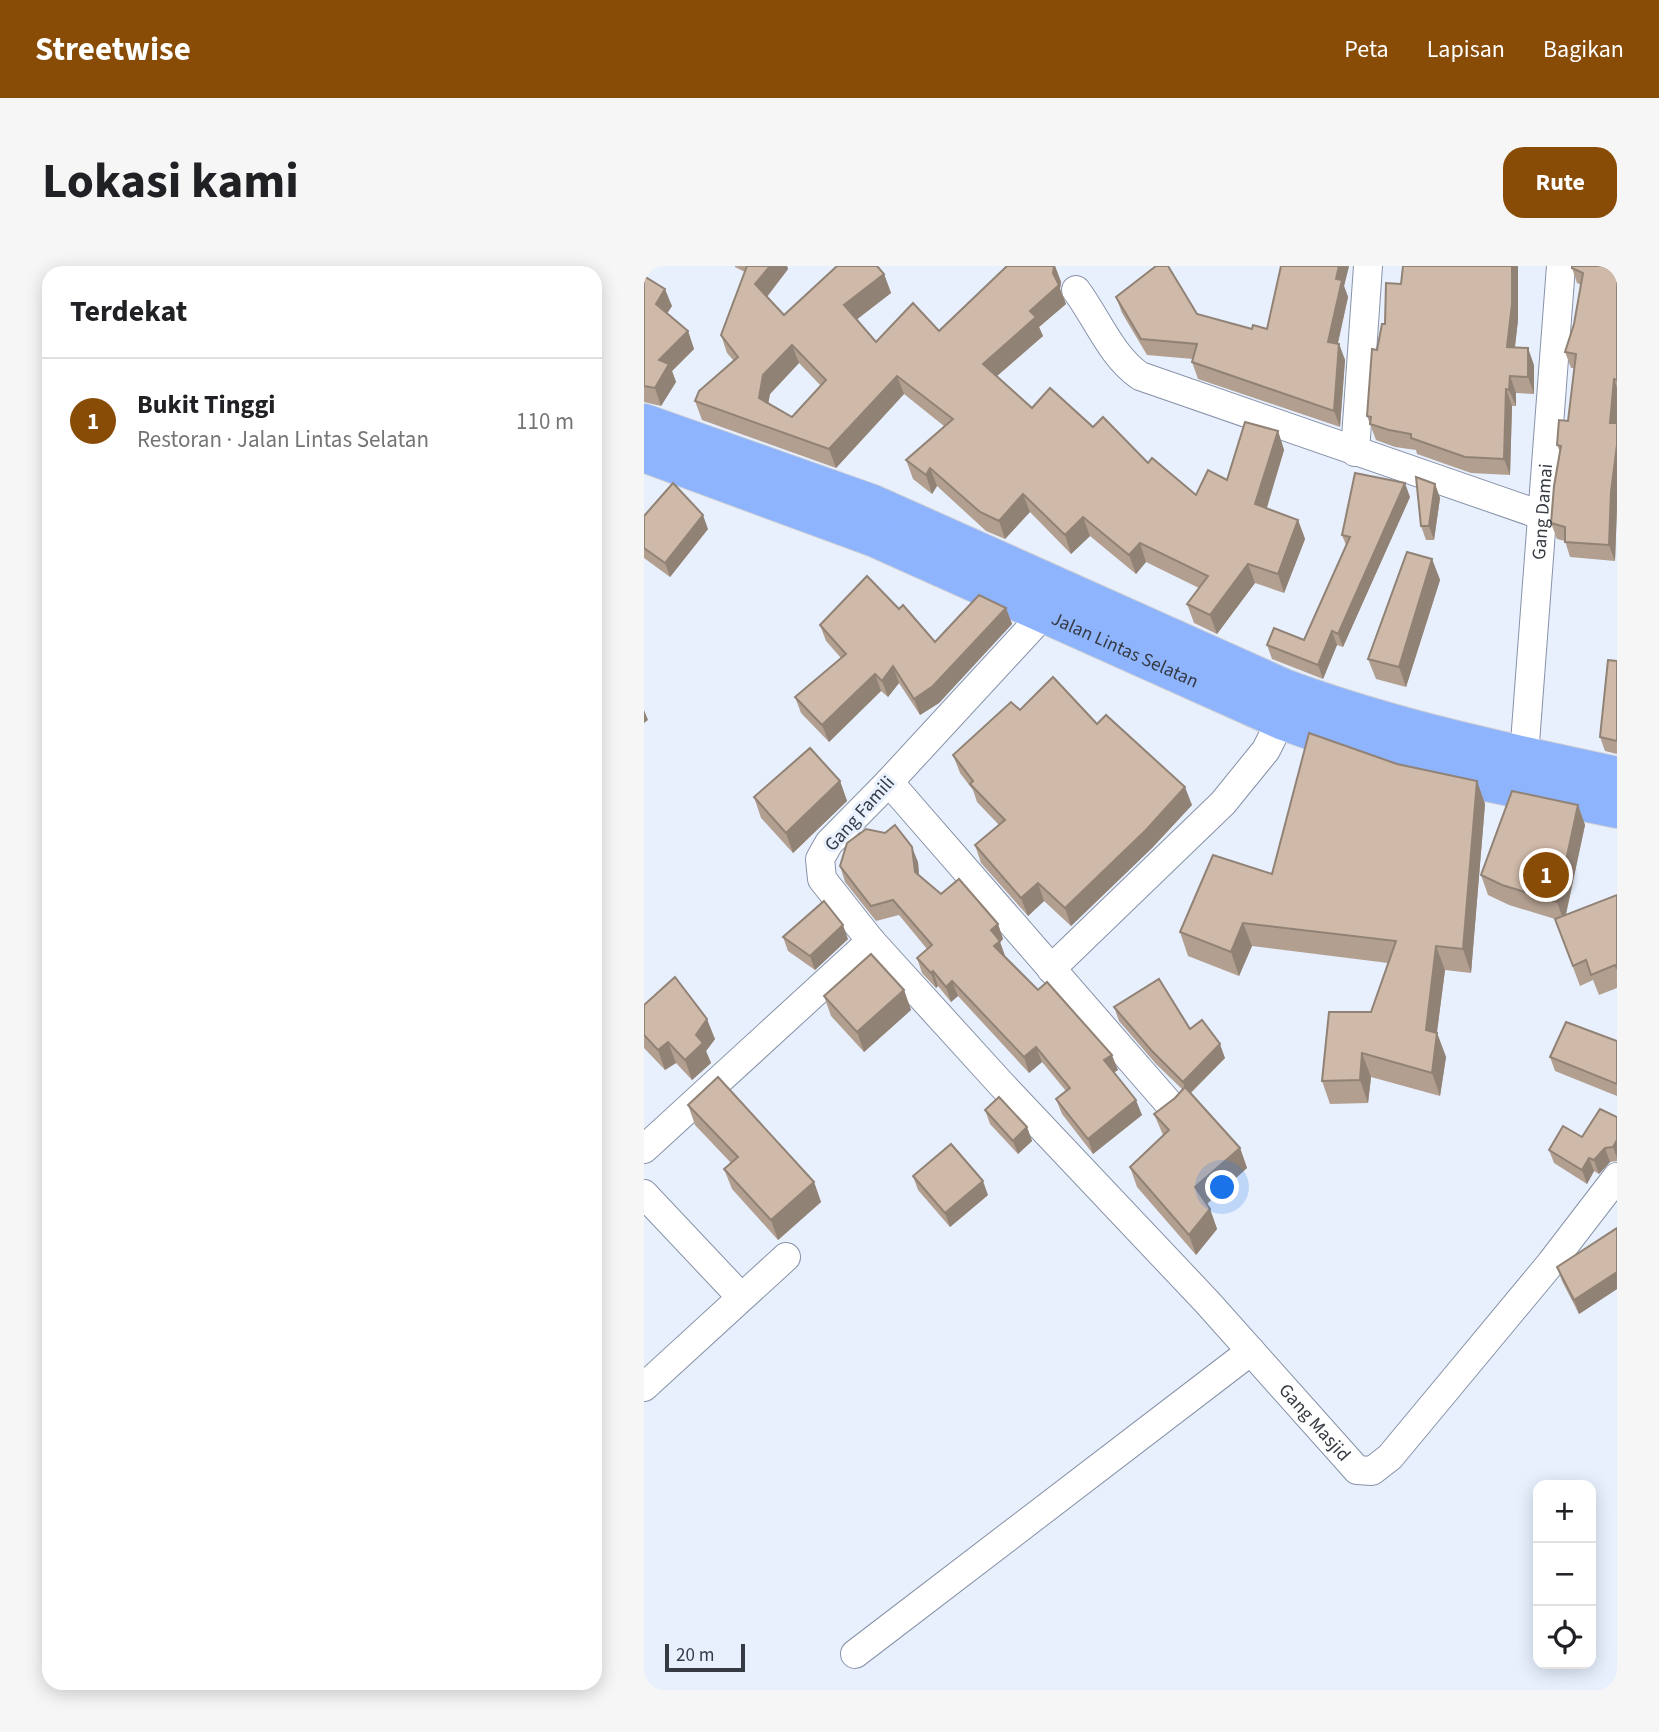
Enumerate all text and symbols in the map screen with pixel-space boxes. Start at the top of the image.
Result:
text: Streetwise [35,26,191,73]
text: Peta [1344,32,1389,67]
text: Lapisan [1427,32,1505,67]
text: Bagikan [1543,32,1624,67]
text: Lokasi kami [42,147,299,217]
button: Rute [1503,147,1617,218]
text: Terdekat [70,290,187,333]
text: Bukit Tinggi [137,386,276,423]
text: 1 [87,405,99,438]
text: 110 m [516,405,574,438]
text: Restoran · Jalan Lintas Selatan [137,423,429,456]
street label: Gang Damai [1525,463,1560,561]
street label: Jalan Lintas Selatan [1047,605,1203,695]
street label: Gang Famili [819,770,901,858]
pin: 1 [1523,849,1569,901]
your location [1205,1170,1239,1204]
street label: Gang Masjid [1272,1378,1357,1467]
map controls [1533,1480,1596,1669]
button: + [1533,1480,1596,1543]
button: − [1533,1543,1596,1606]
button: locate [1533,1606,1596,1669]
scale bar [665,1641,746,1673]
text: 20 m [676,1642,714,1669]

